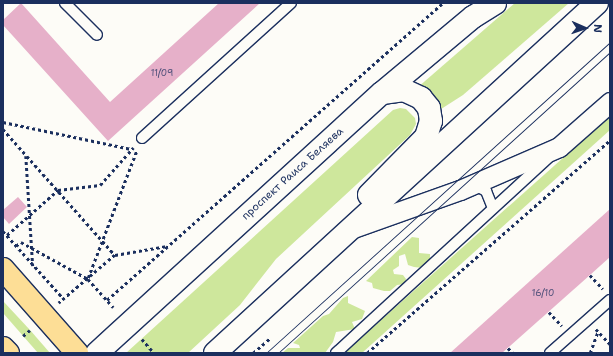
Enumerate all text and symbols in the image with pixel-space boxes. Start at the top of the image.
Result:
north arrow [565,8,605,48]
text: N [590,24,605,33]
house number: 11/09 [151,68,173,78]
street label: проспект Раиса Беляева [240,125,346,223]
house number: 16/10 [532,288,554,298]

